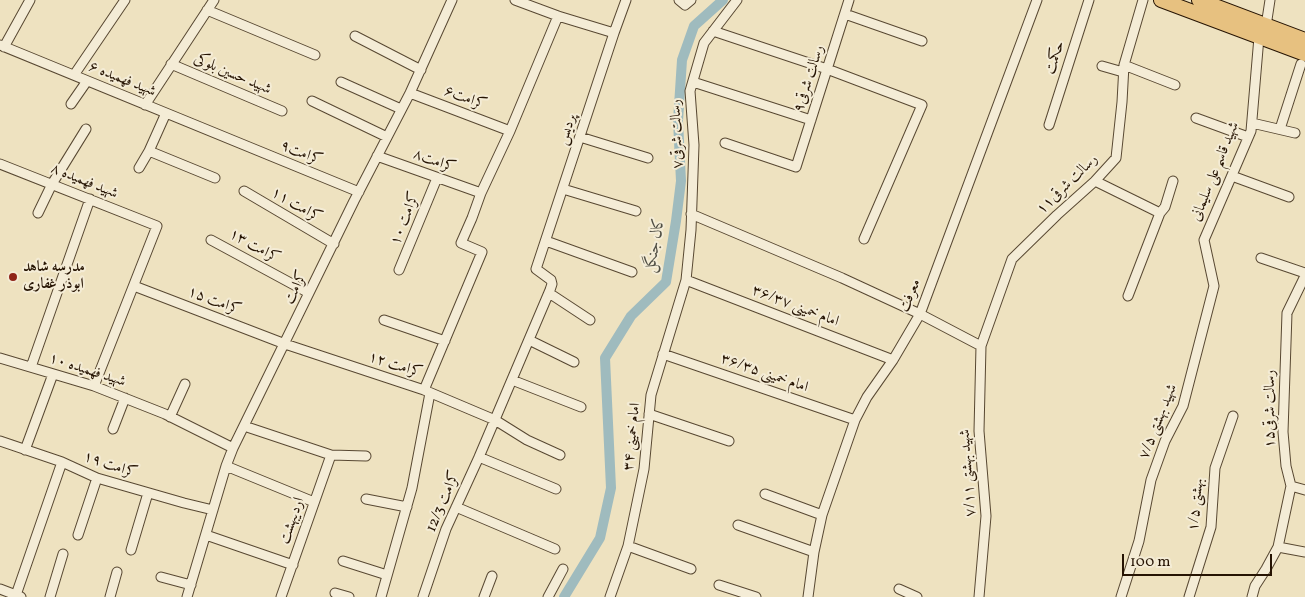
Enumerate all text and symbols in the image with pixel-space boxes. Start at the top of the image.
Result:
street label: حکمت [1042,39,1070,77]
street label: رسالت شرقی۹ [791,43,829,115]
street label: شهید حسین بلوکی [191,51,273,99]
street label: شهید فهمیده ۶ [86,58,158,102]
street label: کرامت۶ [441,83,489,115]
street label: رسالت شرقی۷ [668,99,688,169]
street label: پردیس [555,112,581,148]
street label: شهید قاسم علی سلیمانی [1188,120,1244,224]
street label: کرامت۹ [277,137,325,171]
street label: کرامت۸ [410,146,458,178]
street label: رسالت شرقی۱۱ [1034,151,1102,219]
street label: شهید فهمیده ۸ [48,160,120,204]
street label: کرامت ۱۱ [267,184,325,228]
street label: کرامت ۱۰ [387,190,425,248]
water label: کال جنگل [642,215,670,275]
street label: کرامت ۱۳ [225,226,283,268]
place label: مدرسه شاهد ابوذر غفاری [23,259,85,294]
street label: کرامت [281,268,313,308]
marker: مدرسه شاهد ابوذر غفاری [7,271,19,283]
street label: معرفت [896,277,926,315]
street label: امام خمینی ۳۶/۳۷ [749,282,841,332]
street label: کرامت ۱۵ [185,284,243,320]
street label: کرامت ۱۲ [366,349,424,383]
street label: شهید فهمیده ۱۰ [46,350,128,392]
street label: امام خمینی ۳۶/۳۵ [718,351,810,397]
street label: رسالت شرقی۱۵ [1262,370,1280,448]
street label: شهید بهشتی ۷/۵ [1136,382,1182,462]
street label: امام خمینی ۳۴ [620,402,646,472]
street label: شهید بهشتی ۷/۱۱ [957,428,981,518]
street label: کرامت ۱۹ [81,448,139,484]
street label: کرامت 12/3 [423,469,465,535]
street label: بهشتی ۱/۵ [1185,477,1209,533]
street label: اردیبهشت [277,495,309,547]
scale bar [1125,544,1275,576]
text: 100 m [1130,552,1170,573]

